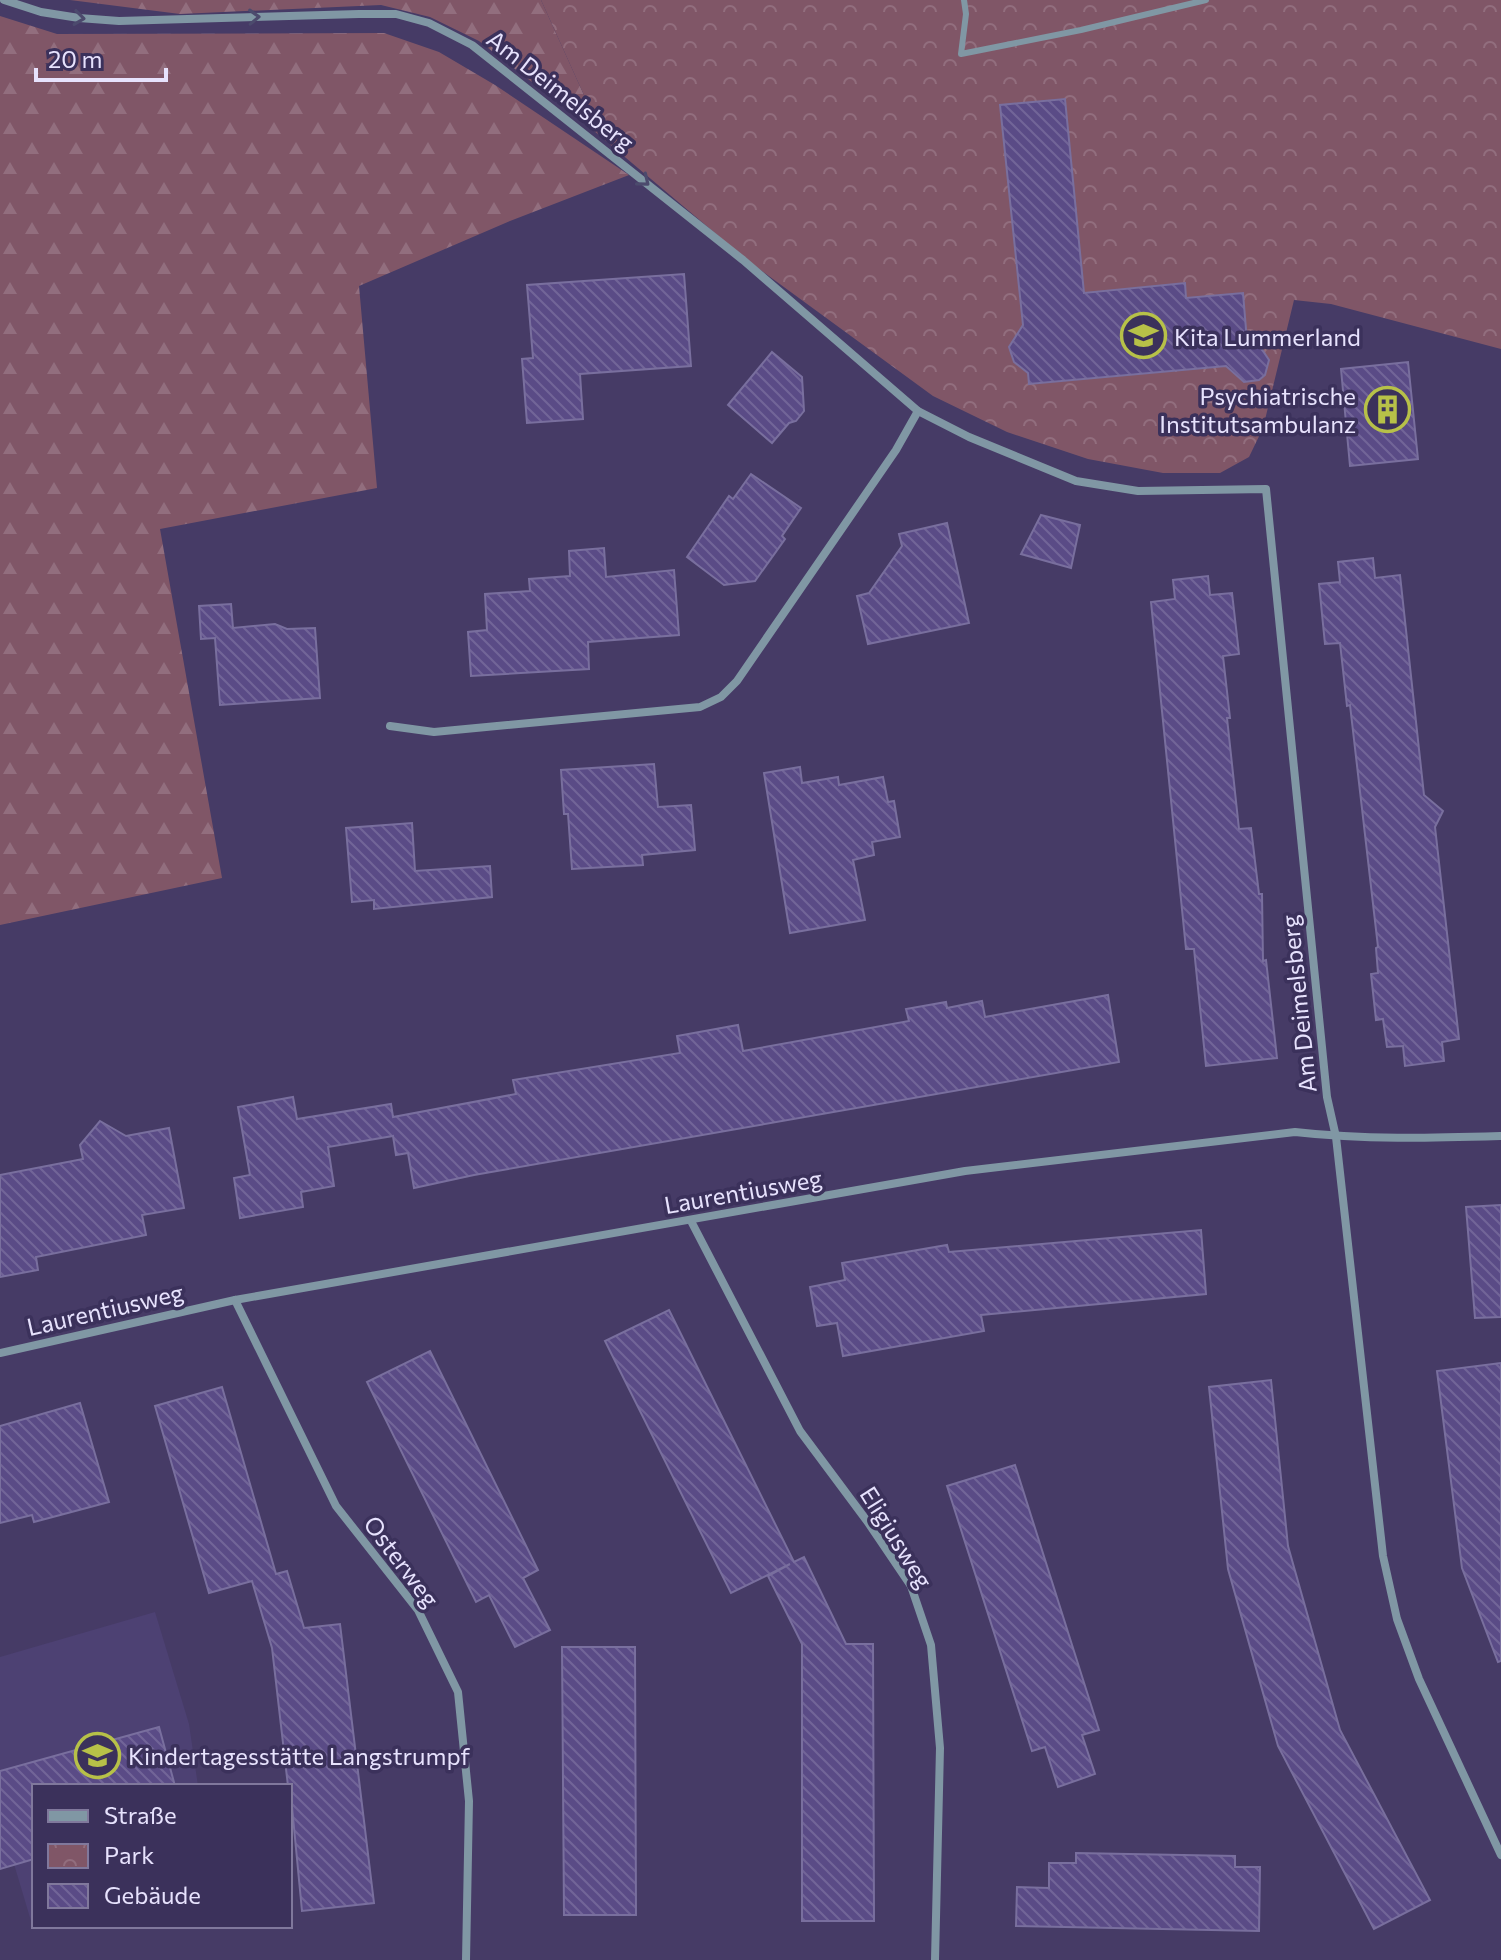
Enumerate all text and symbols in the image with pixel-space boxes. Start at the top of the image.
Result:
one-way arrow [73,9,86,26]
one-way arrow [248,9,261,26]
street label: Am Deimelsberg [482,24,640,156]
scale bar [36,32,166,82]
text: 20 m [48,44,102,73]
one-way arrow [635,171,649,186]
school or university icon: Kita Lummerland [1119,312,1167,360]
place label: Kita Lummerland [1174,322,1361,351]
place label: Psychiatrische Institutsambulanz [1159,381,1356,438]
building icon: Psychiatrische Institutsambulanz [1363,385,1411,433]
street label: Am Deimelsberg [1274,914,1322,1094]
street label: Laurentiusweg [662,1163,824,1219]
street label: Laurentiusweg [24,1277,186,1341]
street label: Eligiusweg [854,1481,940,1593]
street label: Osterweg [358,1510,446,1612]
school or university icon: Kindertagesstätte Langstrumpf [73,1731,121,1779]
place label: Kindertagesstätte Langstrumpf [128,1741,470,1770]
legend [32,1784,292,1928]
text: Straße [104,1800,177,1829]
text: Park [104,1840,154,1869]
text: Gebäude [104,1880,201,1909]

